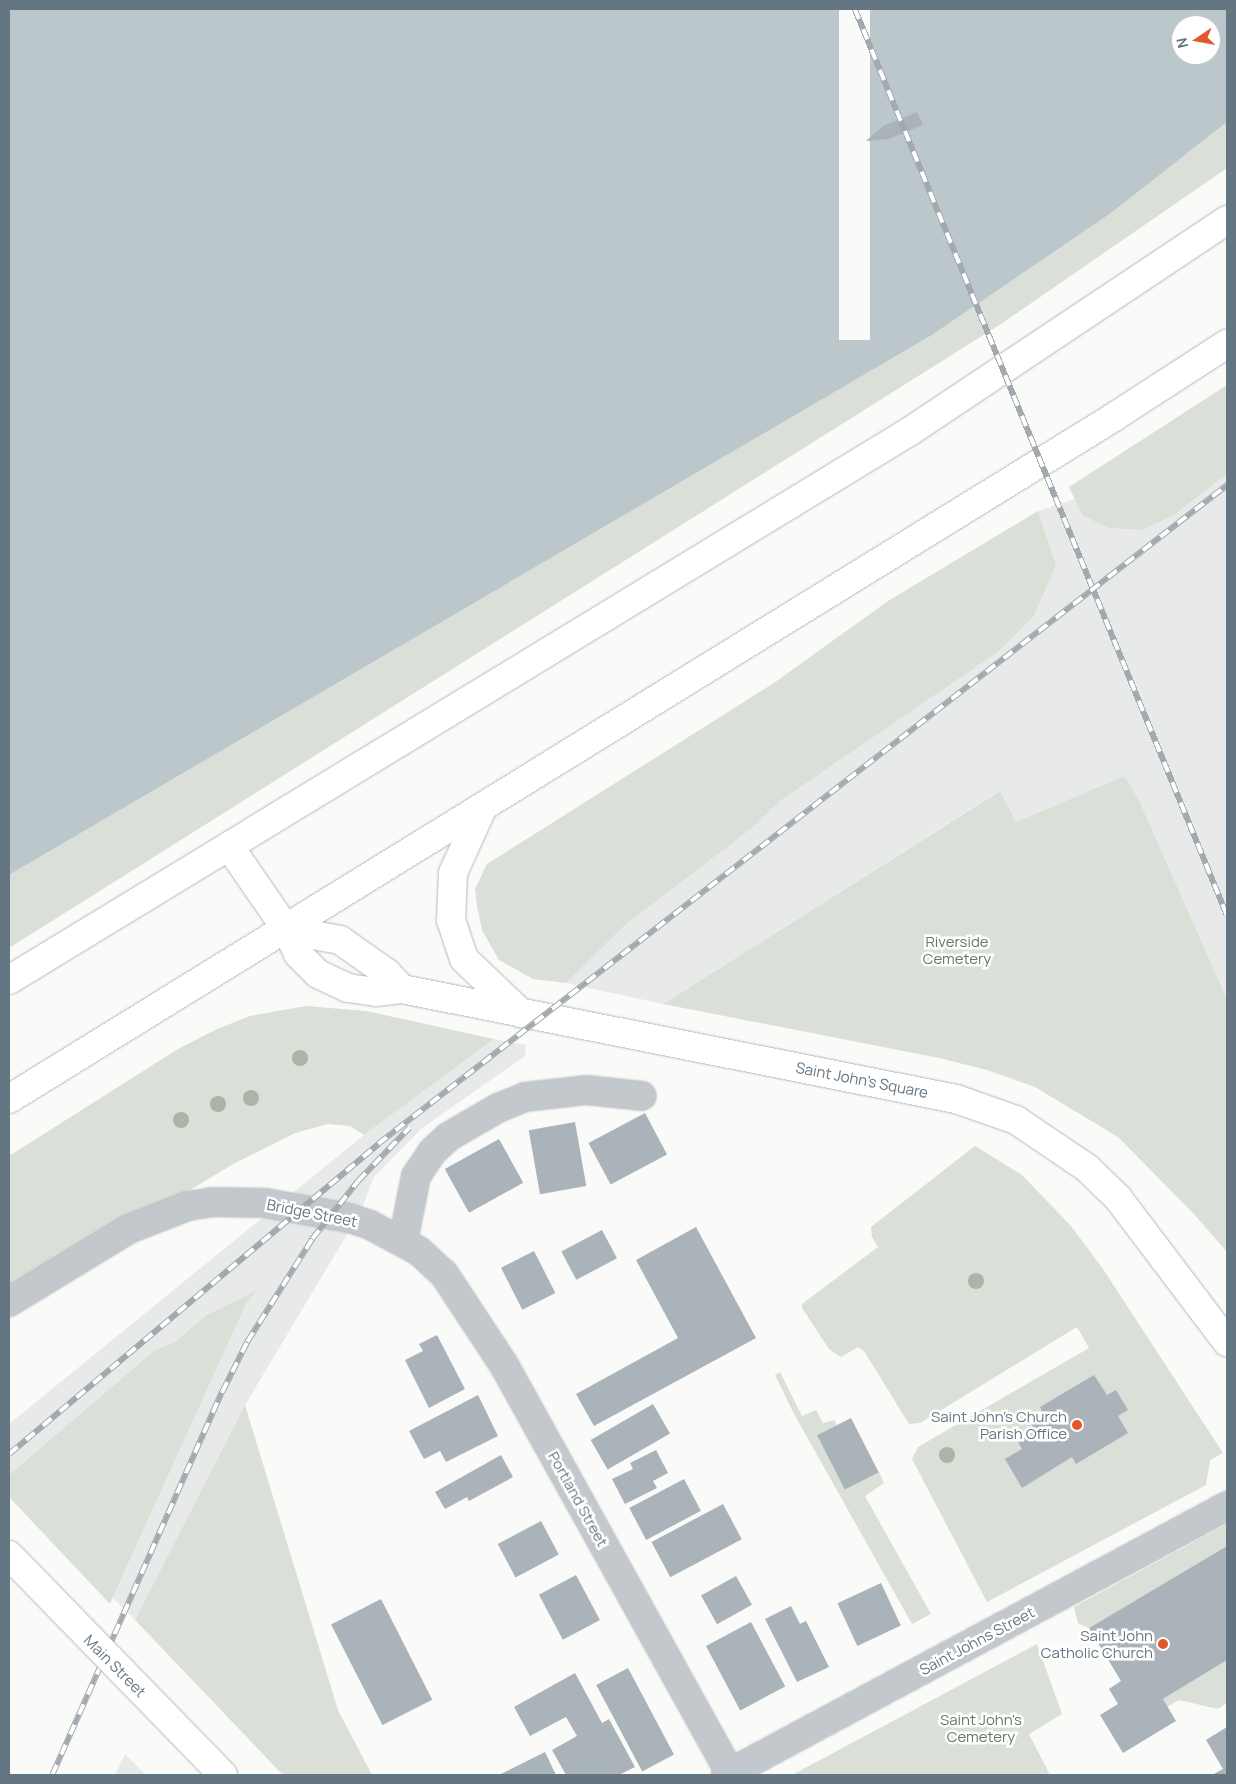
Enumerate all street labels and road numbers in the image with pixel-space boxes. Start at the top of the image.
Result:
street label: Saint John's Square [794,1058,930,1102]
street label: Bridge Street [265,1195,359,1231]
street label: Portland Street [544,1448,612,1550]
street label: Saint Johns Street [916,1603,1038,1679]
street label: Main Street [80,1631,150,1701]

